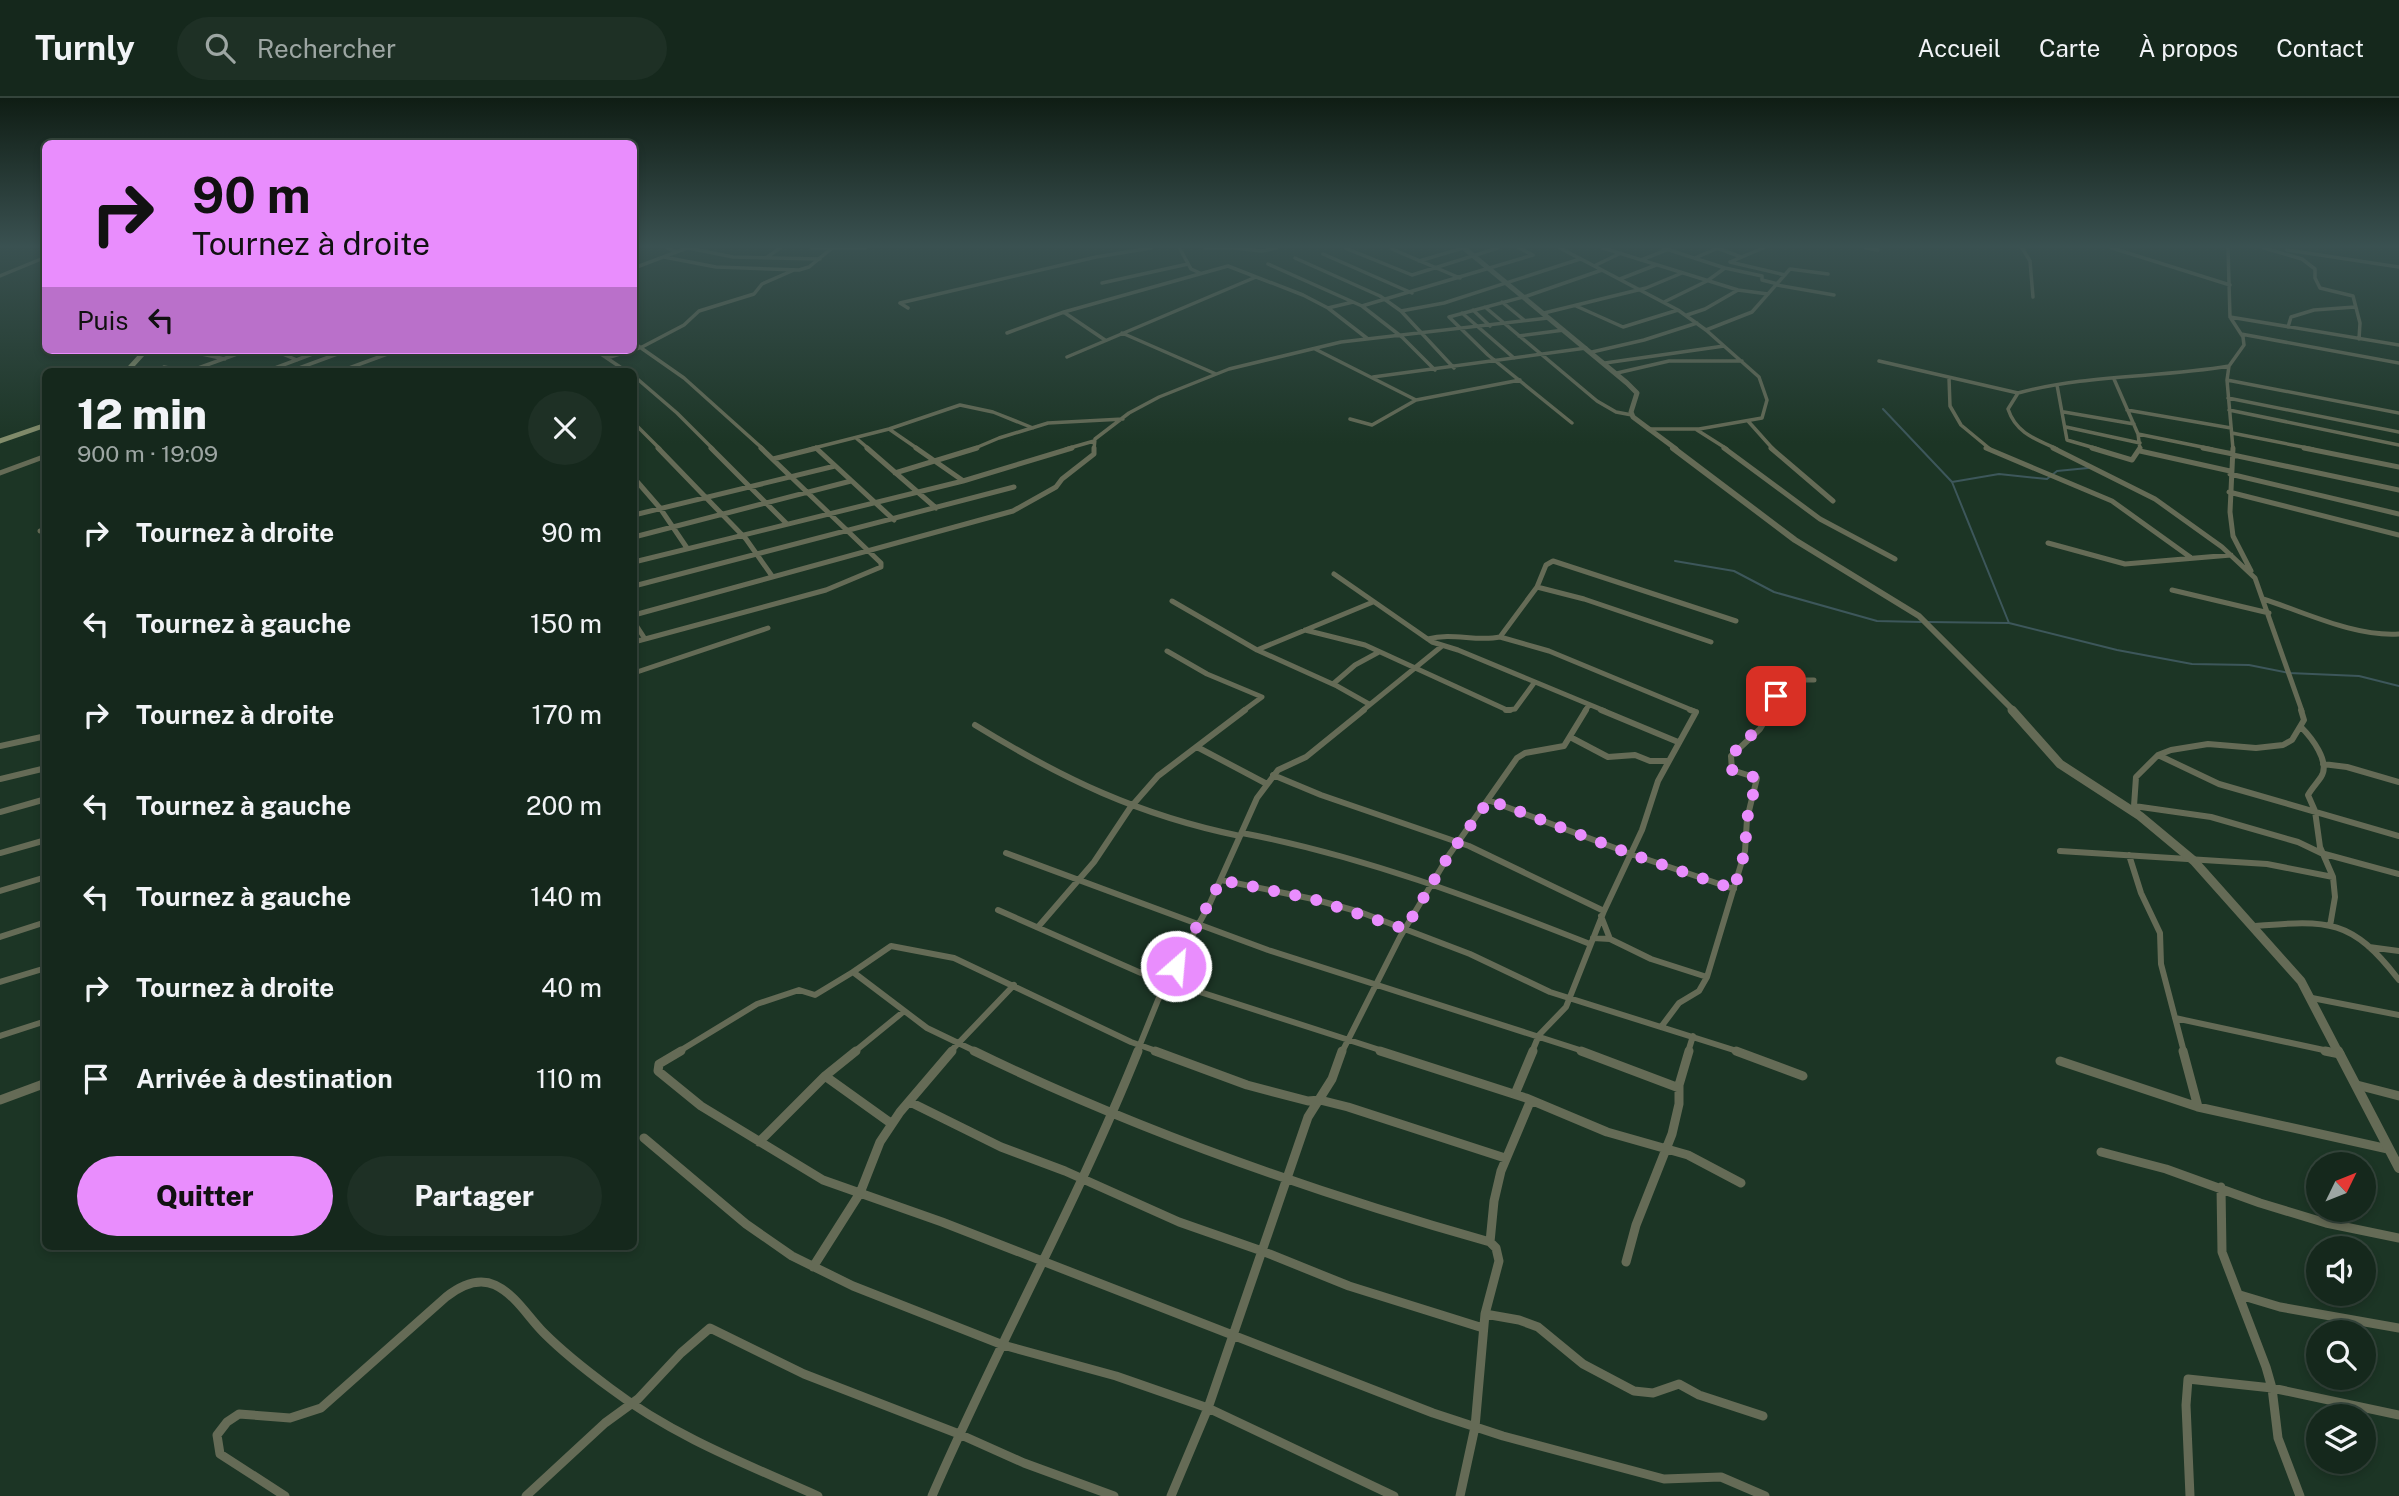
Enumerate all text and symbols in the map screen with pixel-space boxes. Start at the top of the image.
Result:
search box [177,17,667,80]
text: Turnly [35,29,135,67]
icon: search [201,29,239,67]
text: Rechercher [257,33,396,64]
text: Accueil [1918,34,2001,62]
text: Carte [2039,34,2100,62]
text: À propos [2138,34,2238,62]
text: Contact [2276,34,2364,62]
text: 90 m [192,166,311,224]
icon: right [77,168,168,259]
text: Tournez à droite [192,225,430,262]
icon: left [142,301,180,339]
text: Puis [77,305,128,336]
text: 12 min [77,389,207,438]
button: close [528,391,602,465]
text: 900 m · 19:09 [77,440,218,467]
icon: right [77,514,115,552]
text: Tournez à droite [136,517,334,548]
text: 90 m [541,517,602,548]
icon: left [77,605,115,643]
text: Tournez à gauche [136,608,351,639]
text: 150 m [530,608,602,639]
pin [1746,666,1806,726]
icon: arrive [1757,677,1795,715]
icon: right [77,696,115,734]
text: Tournez à droite [136,699,334,730]
text: 170 m [532,699,602,730]
icon: left [77,787,115,825]
text: Tournez à gauche [136,790,351,821]
text: 200 m [526,790,602,821]
icon: left [77,878,115,916]
text: Tournez à gauche [136,881,351,912]
text: 140 m [530,881,602,912]
position arrow [1139,929,1213,1003]
icon: right [77,969,115,1007]
text: Tournez à droite [136,972,334,1003]
text: 40 m [541,972,602,1003]
icon: arrive [77,1060,115,1098]
text: Arrivée à destination [136,1063,393,1094]
text: 110 m [536,1063,602,1094]
north arrow [2306,1152,2376,1222]
map controls [2306,1152,2376,1474]
button: Quitter [77,1156,333,1236]
button: Partager [347,1156,602,1236]
button: sound [2306,1236,2376,1306]
button: search [2306,1320,2376,1390]
button: layers [2306,1404,2376,1474]

